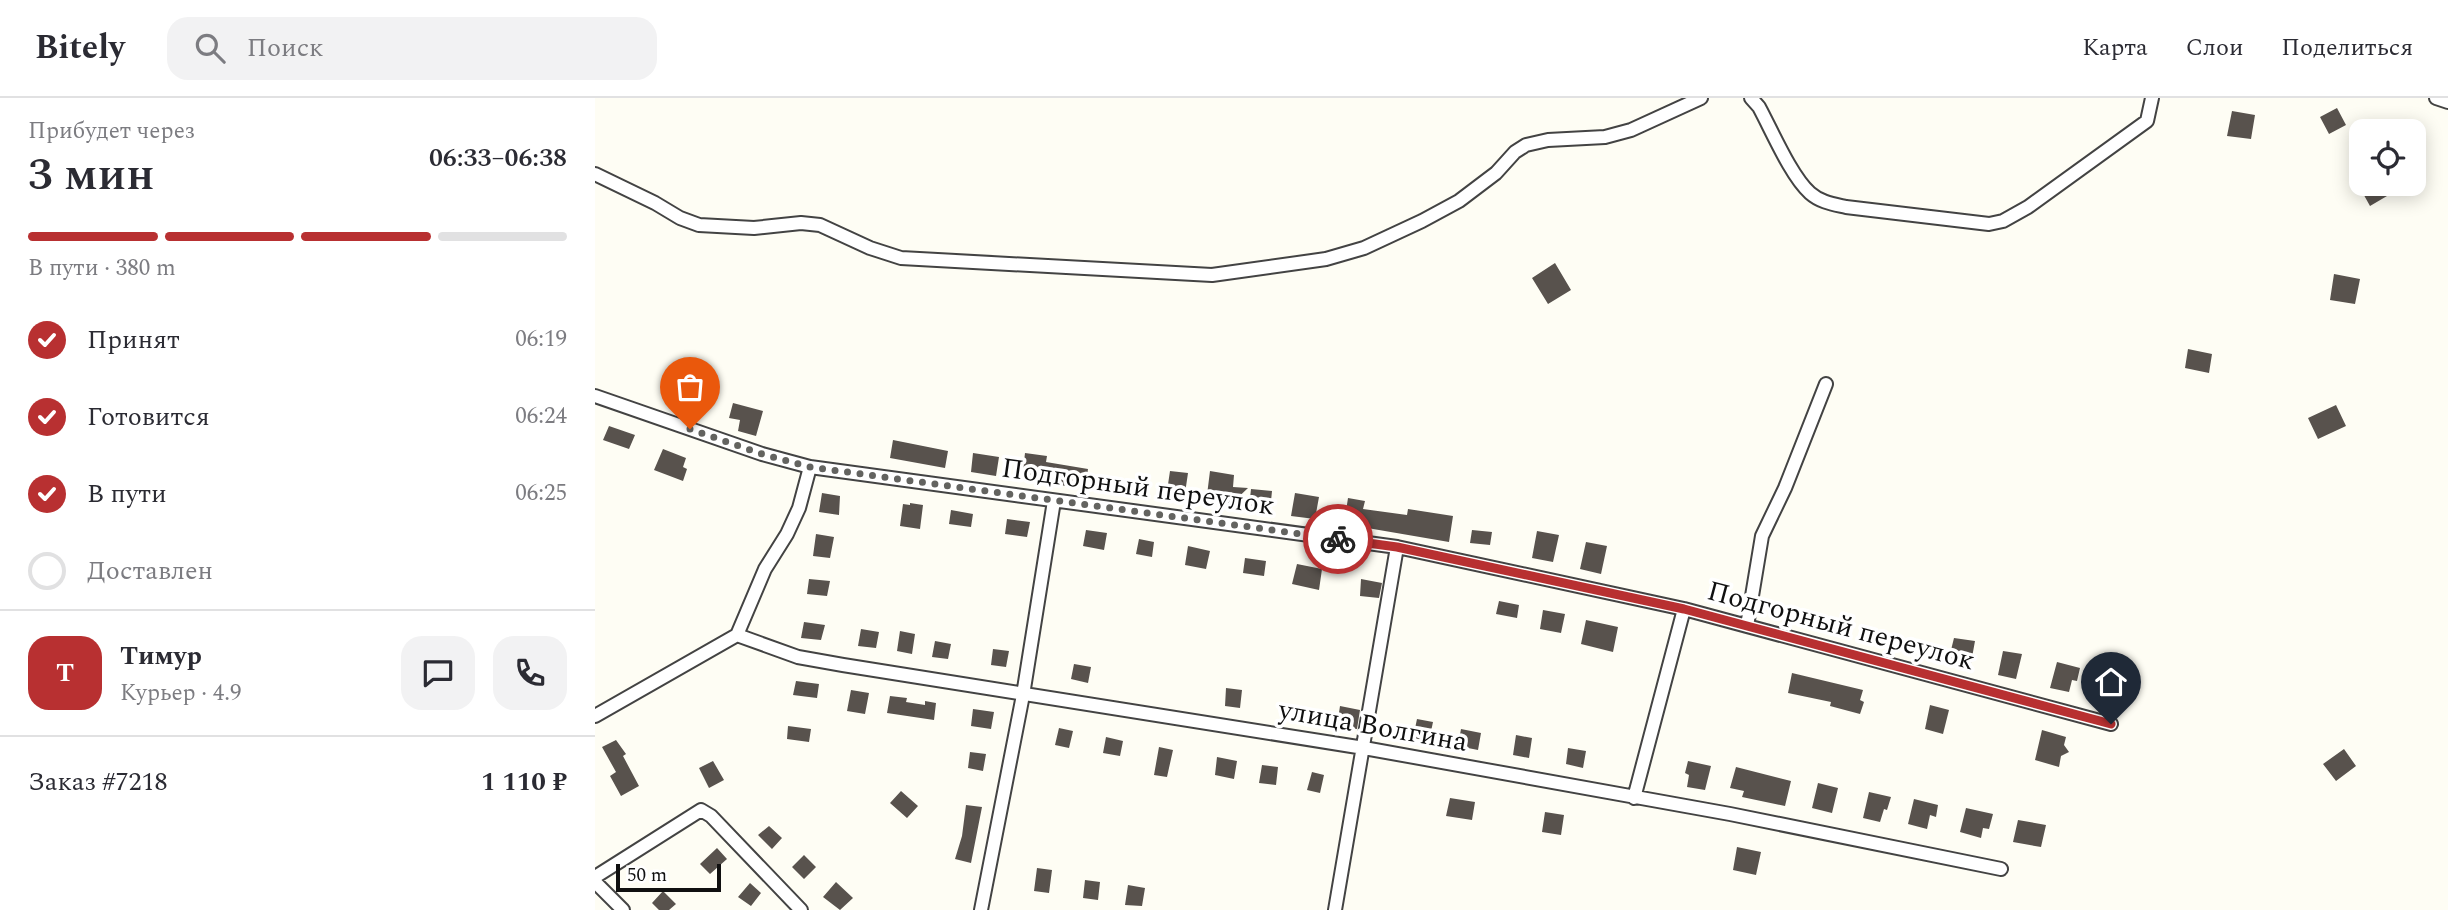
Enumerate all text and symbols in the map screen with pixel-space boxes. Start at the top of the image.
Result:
search box [167,17,657,80]
text: Bitely [35,23,125,73]
text: Поиск [247,28,324,68]
icon: search [191,29,229,67]
text: Карта [2082,30,2148,66]
text: Слои [2186,30,2243,66]
text: Поделиться [2281,30,2413,66]
text: Прибудет через [28,114,195,149]
map controls [2349,119,2426,196]
button: locate [2349,119,2426,196]
text: 06:33–06:38 [429,138,567,178]
text: 3 мин [28,140,154,210]
text: В пути · 380 m [28,251,176,286]
text: Принят [87,320,180,360]
icon: check [28,321,66,359]
text: 06:19 [515,322,567,357]
pin [660,357,720,429]
icon: bag [671,368,709,406]
text: Готовится [87,397,210,437]
icon: check [28,398,66,436]
text: 06:24 [515,399,567,434]
street label: Подгорный переулок [999,447,1277,527]
text: В пути [87,474,167,514]
icon: check [28,475,66,513]
text: 06:25 [515,476,567,511]
courier [1303,504,1373,574]
icon: bike [1319,520,1357,558]
text: Доставлен [87,551,213,591]
street label: Подгорный переулок [1702,570,1980,682]
text: Тимур [120,636,202,676]
button: chat [401,636,475,710]
button: phone [493,636,567,710]
pin [2081,652,2141,724]
text: Т [56,653,74,693]
icon: home [2092,663,2130,701]
text: Курьер · 4.9 [120,676,242,711]
street label: улица Волгина [1274,688,1471,764]
text: Заказ #7218 [28,762,167,802]
text: 1 110 ₽ [481,762,567,802]
scale bar [616,861,721,893]
text: 50 m [627,861,667,890]

